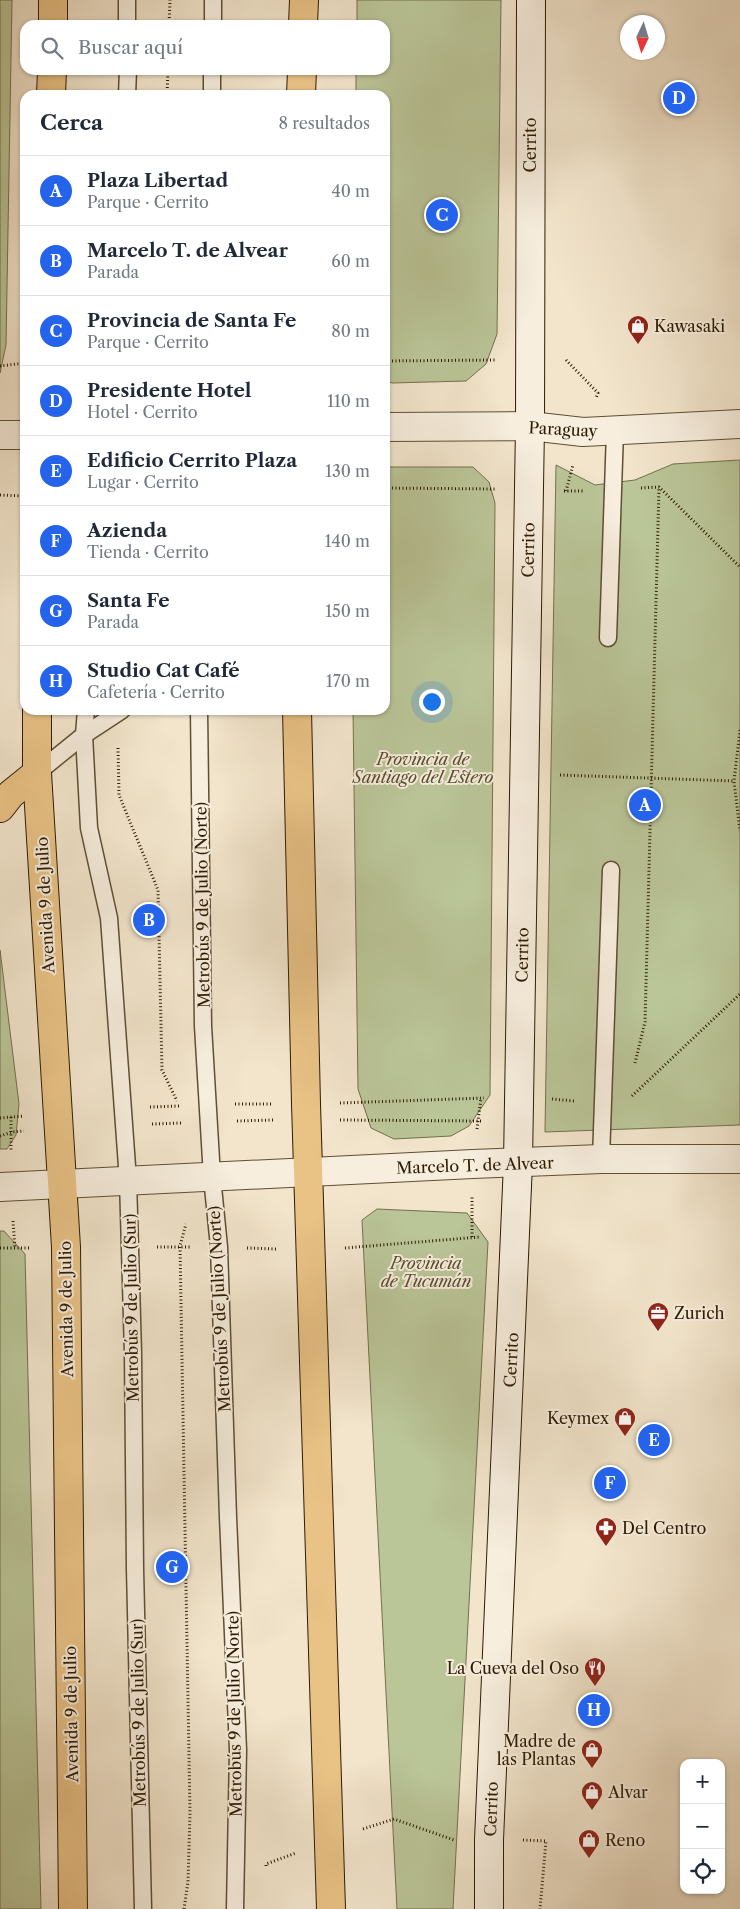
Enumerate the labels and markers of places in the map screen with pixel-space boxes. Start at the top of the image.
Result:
pin: D [663,79,695,117]
pin: C [426,196,458,234]
shop icon: Kawasaki [626,314,650,345]
place label: Kawasaki [654,316,725,336]
pin: A [629,786,661,824]
pin: B [133,901,165,939]
office icon: Zurich [646,1301,670,1332]
place label: Zurich [674,1303,725,1323]
shop icon: Keymex [613,1406,637,1437]
place label: Keymex [547,1408,610,1428]
pin: E [638,1421,670,1459]
pin: F [594,1464,626,1502]
pharmacy icon: Del Centro [594,1516,618,1547]
place label: Del Centro [622,1518,706,1538]
pin: G [156,1548,188,1586]
restaurant icon: La Cueva del Oso [583,1656,607,1687]
place label: La Cueva del Oso [447,1658,579,1678]
pin: H [578,1691,610,1729]
place label: Madre de las Plantas [497,1731,576,1769]
shop icon: Madre de las Plantas [580,1738,604,1769]
shop icon: Alvar [580,1780,604,1811]
place label: Alvar [607,1782,648,1802]
shop icon: Reno [577,1828,601,1859]
place label: Reno [605,1830,646,1850]

